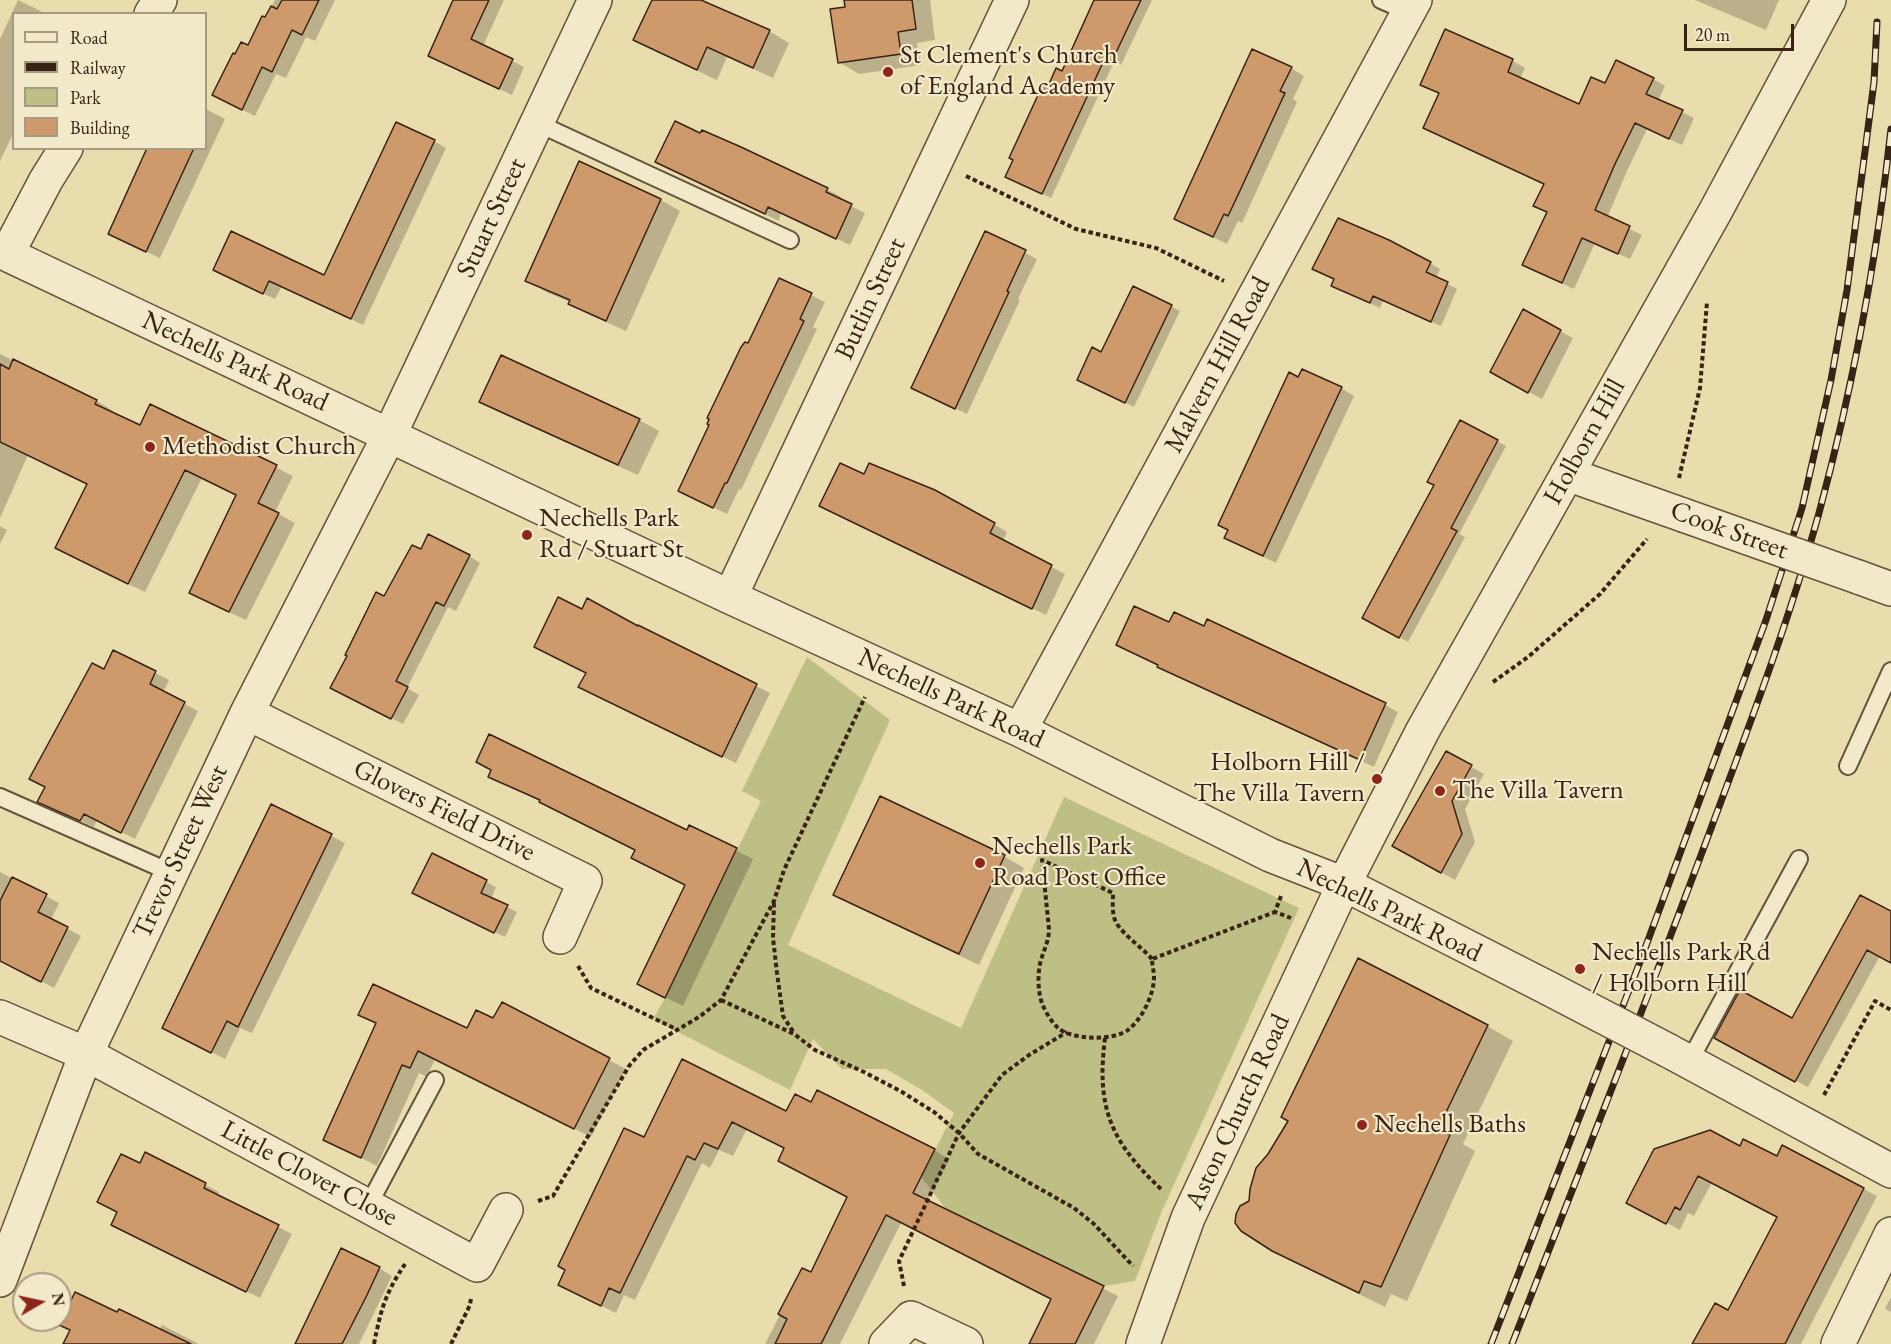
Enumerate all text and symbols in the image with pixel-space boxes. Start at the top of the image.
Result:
legend [12,12,207,150]
scale bar [1687,12,1796,50]
text: 20 m [1695,23,1730,46]
text: Road [70,26,108,49]
place label: St Clement's Church of England Academy [900,40,1118,103]
text: Railway [70,56,126,79]
marker: St Clement's Church of England Academy [881,65,895,79]
text: Park [70,86,101,109]
text: Building [70,116,130,139]
street label: Stuart Street [450,153,534,283]
street label: Butlin Street [829,233,913,365]
street label: Malvern Hill Road [1158,271,1278,459]
street label: Nechells Park Road [137,305,333,419]
street label: Holborn Hill [1537,373,1633,511]
place label: Methodist Church [162,431,356,463]
marker: Methodist Church [143,440,157,454]
street label: Cook Street [1666,495,1792,567]
place label: Nechells Park Rd / Stuart St [539,503,683,566]
marker: Nechells Park Rd / Stuart St [520,528,534,542]
street label: Nechells Park Road [853,642,1049,756]
place label: Holborn Hill / The Villa Tavern [1193,747,1365,810]
street label: Glovers Field Drive [348,753,540,869]
street label: Trevor Street West [127,760,235,944]
marker: Holborn Hill / The Villa Tavern [1370,772,1384,786]
place label: The Villa Tavern [1452,775,1624,807]
marker: The Villa Tavern [1433,784,1447,798]
place label: Nechells Park Road Post Office [992,831,1166,894]
street label: Nechells Park Road [1291,852,1487,970]
marker: Nechells Park Road Post Office [973,856,987,870]
place label: Nechells Park Rd / Holborn Hill [1592,937,1770,1000]
marker: Nechells Park Rd / Holborn Hill [1573,962,1587,976]
street label: Aston Church Road [1179,1009,1297,1215]
place label: Nechells Baths [1374,1109,1526,1141]
street label: Little Clover Close [215,1114,403,1234]
marker: Nechells Baths [1355,1118,1369,1132]
north arrow [12,1272,72,1332]
text: N [47,1291,70,1307]

